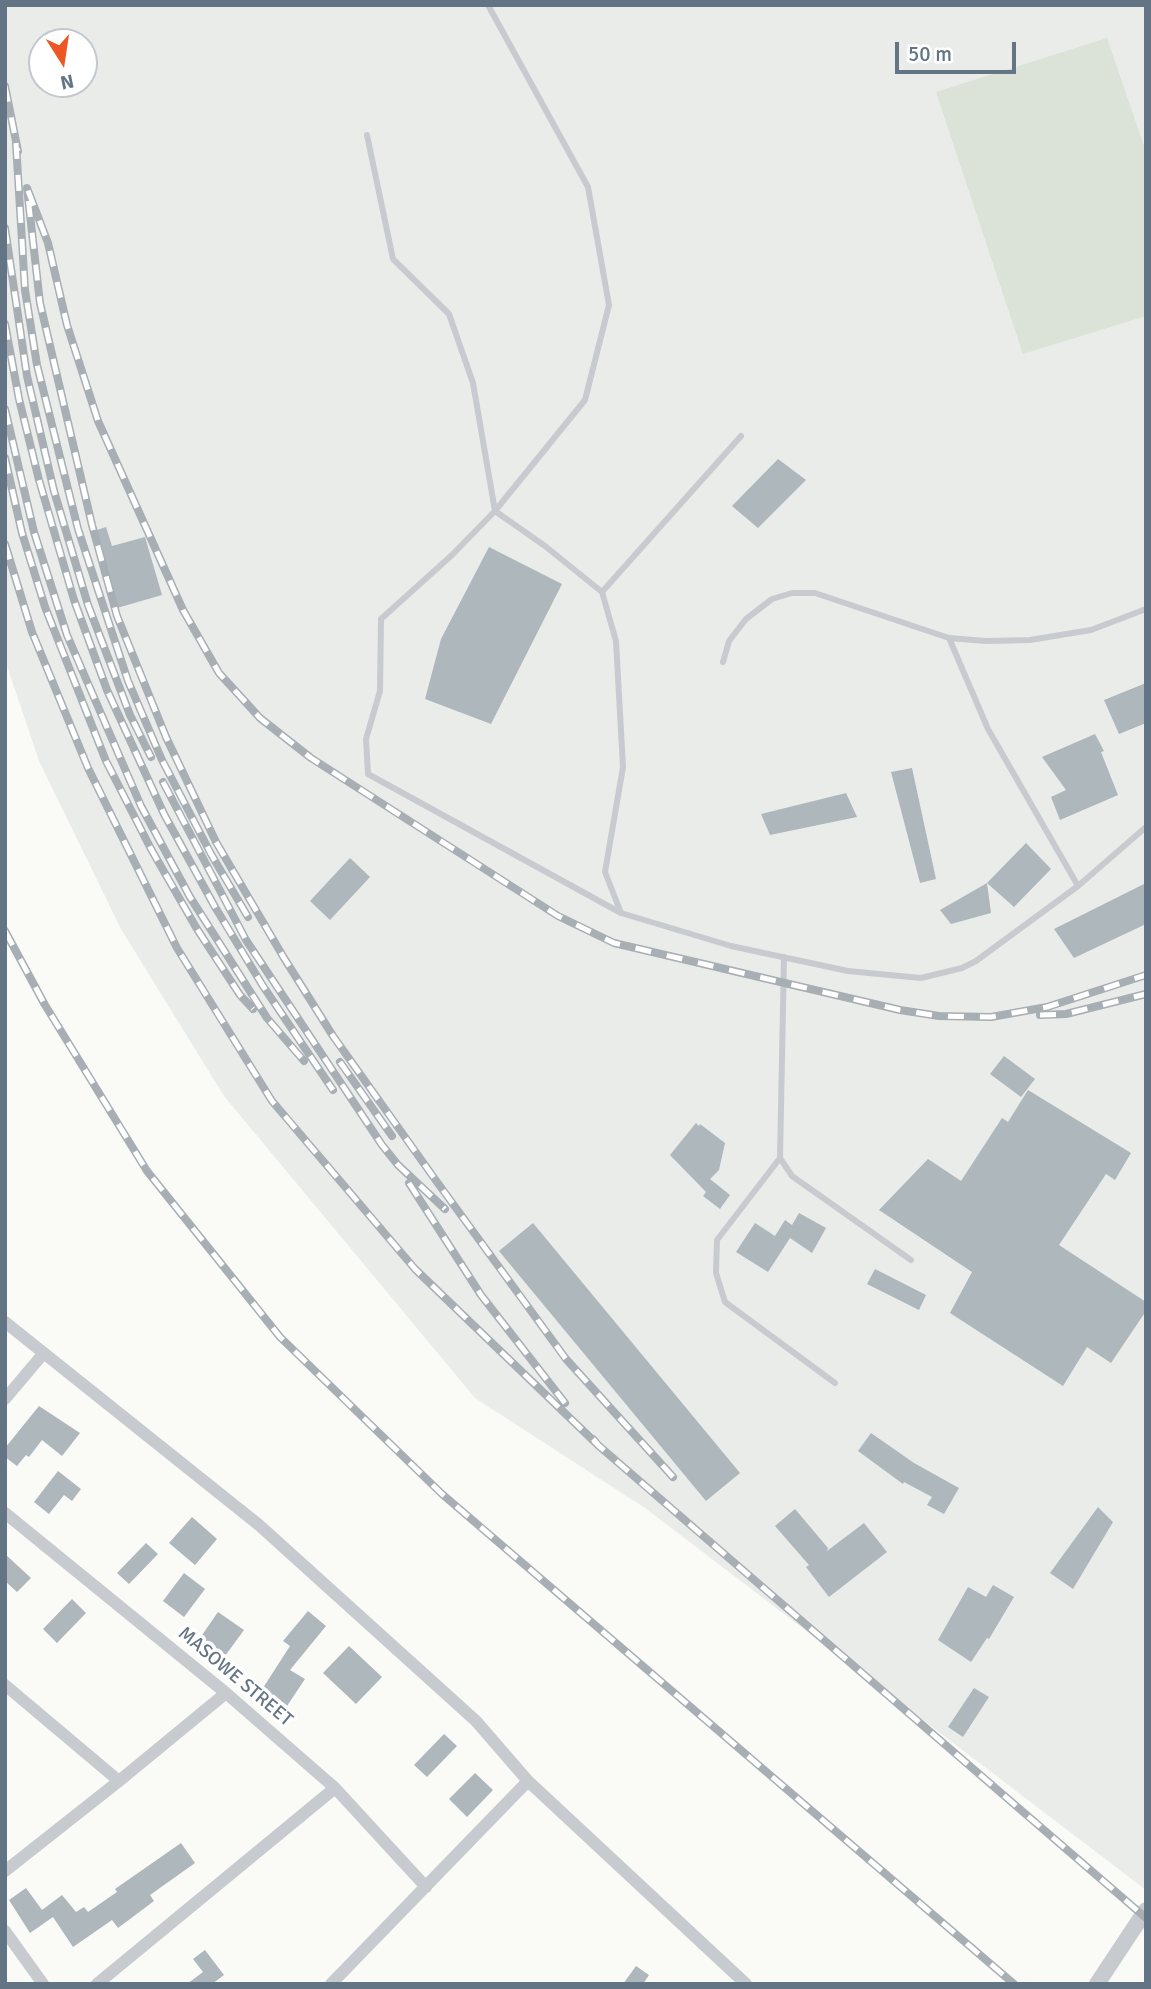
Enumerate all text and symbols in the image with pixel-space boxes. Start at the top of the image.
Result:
north arrow [28,28,98,98]
scale bar [899,28,1020,72]
text: 50 m [908,41,952,67]
text: N [58,68,76,95]
street label: MASOWE STREET [173,1622,297,1732]

